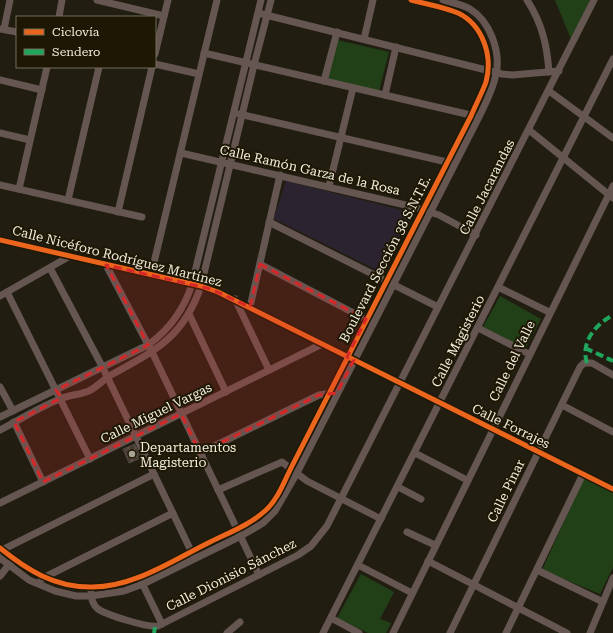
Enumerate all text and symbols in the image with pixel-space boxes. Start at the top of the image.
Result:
legend [16,16,156,68]
text: Ciclovía [52,25,100,39]
text: Sendero [52,45,100,59]
street label: Calle Jacarandas [456,137,518,237]
street label: Calle Ramón Garza de la Rosa [218,142,402,198]
street label: Boulevard Sección 38 S.N.T.E. [336,173,434,345]
street label: Calle Nicéforo Rodríguez Martínez [11,223,223,289]
street label: Calle Magisterio [428,292,488,390]
street label: Calle del Valle [486,318,538,404]
street label: Calle Miguel Vargas [98,380,214,446]
street label: Calle Forrajes [470,401,552,451]
place label: Departamentos Magisterio [140,440,236,470]
marker: Departamentos Magisterio [127,449,137,459]
street label: Calle Pinar [484,457,528,525]
street label: Calle Dionisio Sánchez [164,536,298,614]

